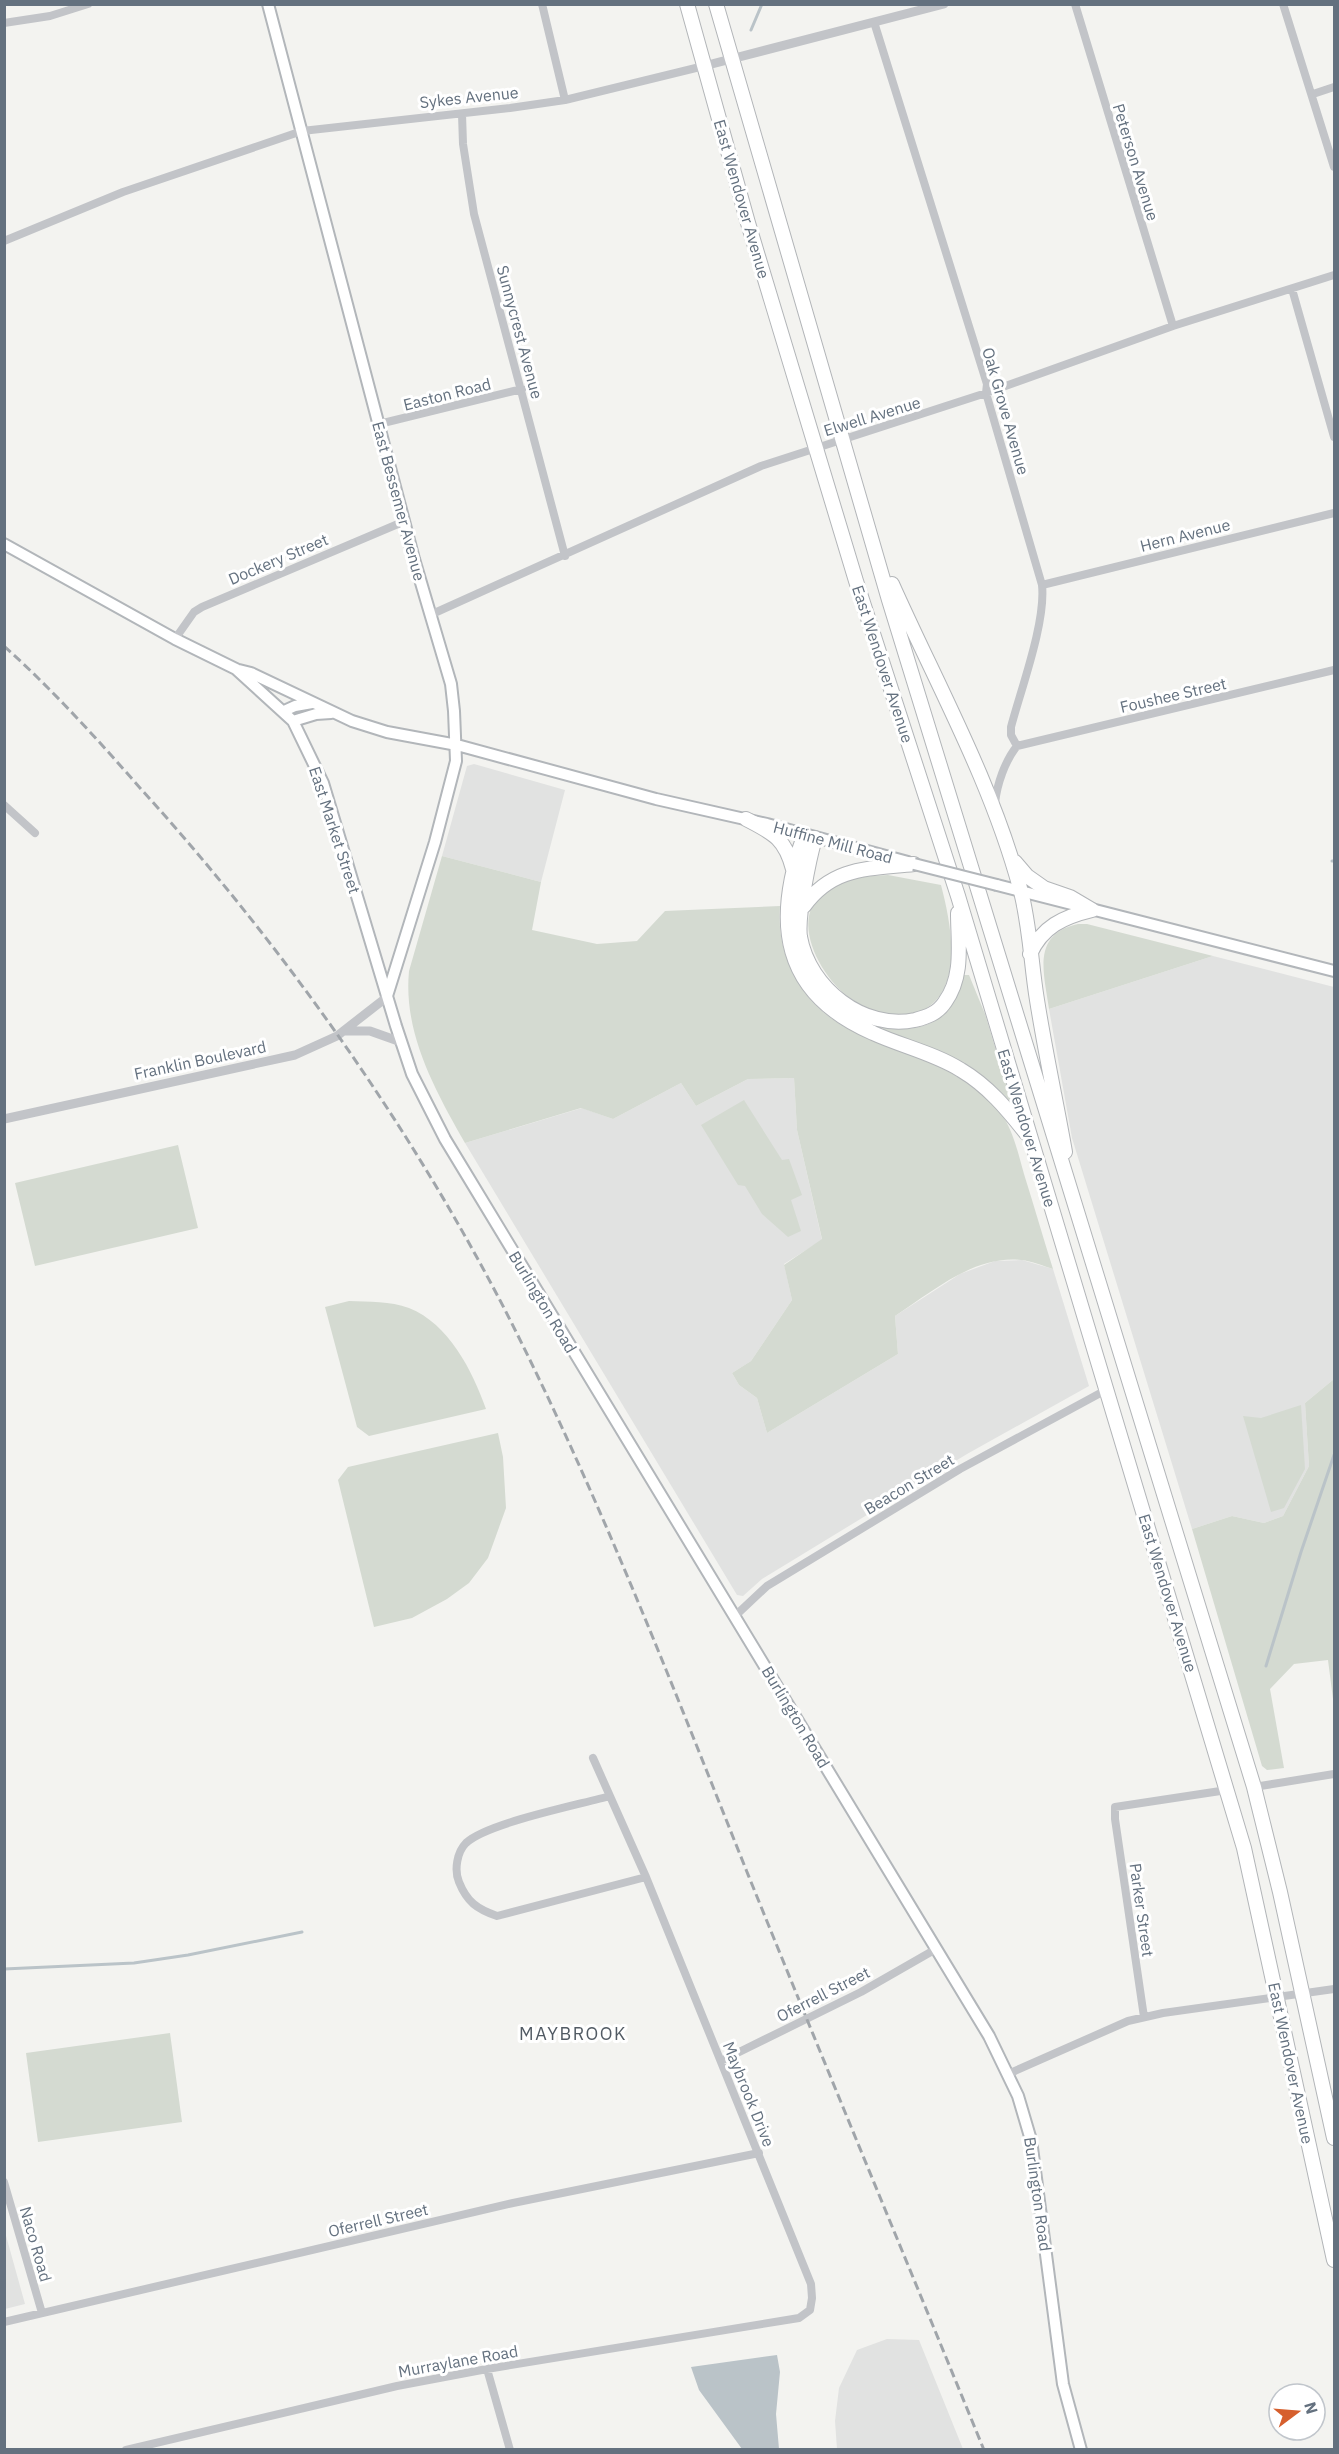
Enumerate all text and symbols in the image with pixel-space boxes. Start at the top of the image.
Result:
street label: Sykes Avenue [419,82,520,112]
street label: Peterson Avenue [1109,101,1163,223]
street label: East Wendover Avenue [710,117,774,281]
street label: Sunnycrest Avenue [493,263,548,401]
street label: Oak Grove Avenue [978,345,1034,477]
street label: Easton Road [401,373,493,415]
street label: Elwell Avenue [821,392,923,440]
street label: East Bessemer Avenue [368,419,430,583]
street label: Hern Avenue [1138,514,1232,556]
street label: Dockery Street [225,529,331,589]
street label: East Wendover Avenue [848,583,918,746]
street label: Foushee Street [1118,673,1228,717]
street label: East Market Street [305,764,365,896]
street label: Huffine Mill Road [771,816,895,868]
street label: Franklin Boulevard [132,1036,268,1084]
street label: East Wendover Avenue [993,1046,1061,1210]
street label: Burlington Road [505,1247,581,1357]
street label: Beacon Street [860,1449,958,1519]
street label: East Wendover Avenue [1134,1511,1202,1675]
street label: Burlington Road [758,1662,834,1772]
street label: Parker Street [1126,1862,1158,1958]
street label: Oferrell Street [773,1962,873,2026]
street label: East Wendover Avenue [1264,1980,1318,2146]
district label: MAYBROOK [519,2022,627,2045]
street label: Maybrook Drive [719,2038,779,2150]
street label: Burlington Road [1020,2135,1056,2253]
street label: Oferrell Street [326,2199,430,2241]
street label: Naco Road [16,2204,56,2284]
street label: Murraylane Road [396,2341,520,2381]
north arrow [1267,2382,1327,2442]
text: N [1300,2400,1323,2416]

